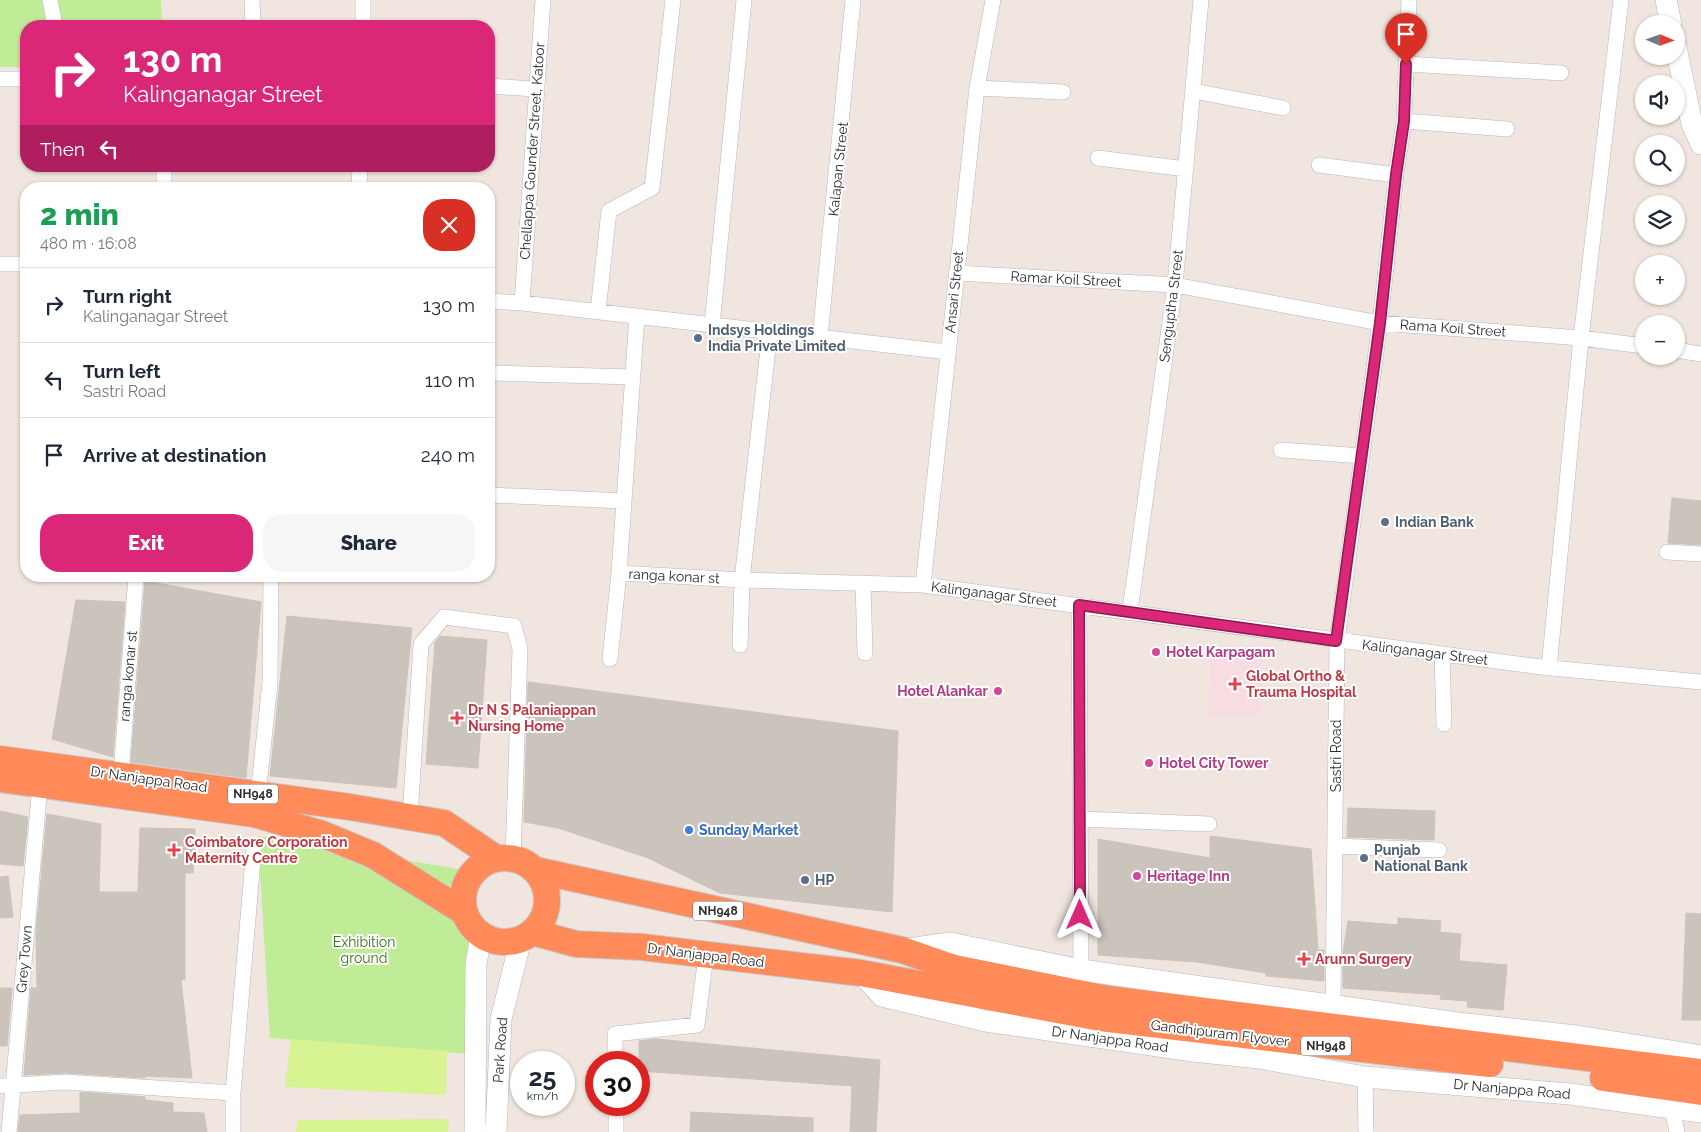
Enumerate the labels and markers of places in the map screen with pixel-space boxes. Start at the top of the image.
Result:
pin [1385,13,1427,64]
place label: Indsys Holdings India Private Limited [708,322,846,354]
marker: Indsys Holdings India Private Limited [692,332,704,344]
place label: Indian Bank [1395,514,1474,530]
marker: Indian Bank [1379,516,1391,528]
place label: Hotel Karpagam [1166,644,1275,660]
marker: Hotel Karpagam [1150,646,1162,658]
place label: Global Ortho & Trauma Hospital [1246,668,1357,700]
marker: Global Ortho & Trauma Hospital [1228,677,1242,691]
place label: Hotel Alankar [897,683,989,699]
marker: Hotel Alankar [992,685,1004,697]
place label: Dr N S Palaniappan Nursing Home [468,702,596,734]
marker: Dr N S Palaniappan Nursing Home [450,711,464,725]
place label: Hotel City Tower [1159,755,1269,771]
marker: Hotel City Tower [1143,757,1155,769]
place label: Sunday Market [699,822,799,838]
marker: Sunday Market [683,824,695,836]
place label: Coimbatore Corporation Maternity Centre [185,834,347,866]
place label: Punjab National Bank [1374,842,1468,874]
marker: Coimbatore Corporation Maternity Centre [167,843,181,857]
marker: Punjab National Bank [1358,852,1370,864]
place label: Heritage Inn [1147,868,1230,884]
marker: Heritage Inn [1131,870,1143,882]
place label: HP [815,872,834,888]
marker: HP [799,874,811,886]
place label: Arunn Surgery [1315,951,1412,967]
marker: Arunn Surgery [1297,952,1311,966]

